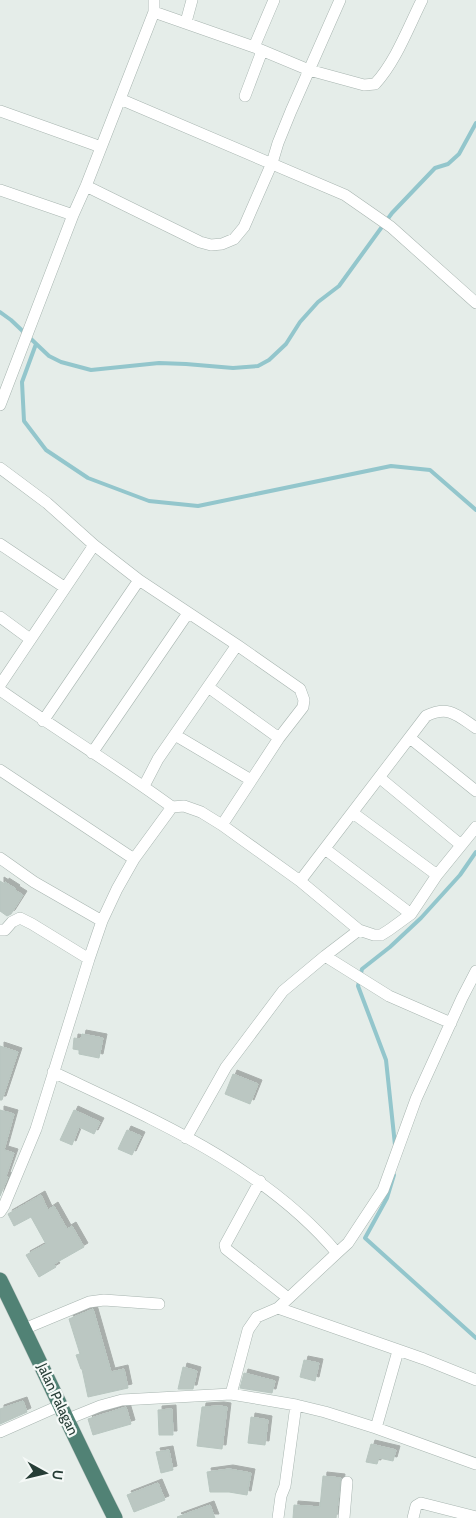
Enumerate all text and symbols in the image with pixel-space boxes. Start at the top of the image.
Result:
street label: Jalan Palagan [33,1359,83,1438]
north arrow [20,1448,70,1498]
text: U [48,1469,67,1481]

